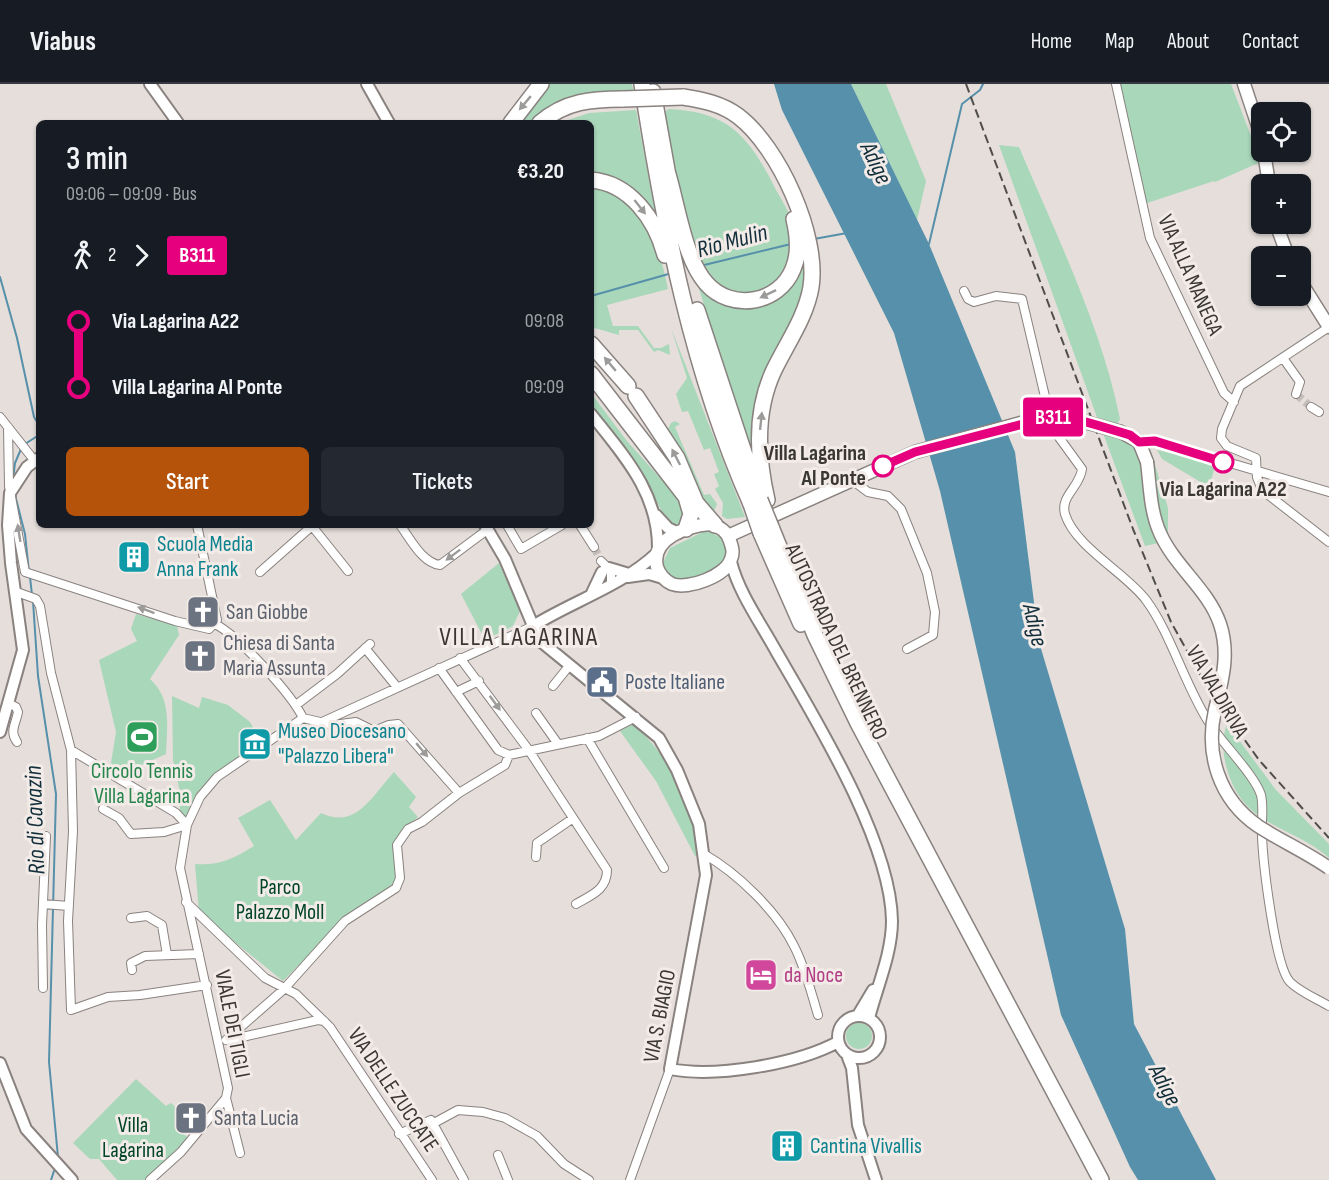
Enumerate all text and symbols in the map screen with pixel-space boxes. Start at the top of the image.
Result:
text: Viabus [30,25,96,58]
text: Home [1031,29,1072,54]
text: Map [1105,29,1134,54]
text: About [1167,29,1209,54]
text: Contact [1242,29,1299,54]
one-way arrow [519,95,532,110]
map controls [1251,102,1311,306]
button: locate [1251,102,1311,162]
water label: Adige [853,136,898,189]
text: 3 min [66,139,128,179]
text: €3.20 [517,158,564,185]
button: + [1251,174,1311,234]
text: 09:06 – 09:09 · Bus [66,182,197,206]
one-way arrow [634,199,647,215]
street label: VIA ALLA MANEGA [1151,211,1229,340]
water label: Rio Mulin [694,218,770,264]
icon: walk [66,239,99,272]
icon: forward [125,239,158,272]
text: 2 [108,243,116,267]
text: B311 [179,243,215,268]
button: − [1251,246,1311,306]
one-way arrow [759,289,777,299]
text: Via Lagarina A22 [112,308,239,335]
text: 09:08 [525,309,564,333]
one-way arrow [605,357,617,372]
text: Villa Lagarina Al Ponte [112,374,282,401]
text: 09:09 [525,375,564,399]
line badge: B311 [1011,398,1095,436]
text: B311 [1035,405,1071,430]
one-way arrow [756,411,766,430]
place label: Villa Lagarina Al Ponte [764,440,866,492]
button: Start [66,447,309,516]
button: Tickets [321,447,564,516]
one-way arrow [671,448,681,466]
marker: Via Lagarina A22 [1212,451,1234,473]
marker: Villa Lagarina Al Ponte [872,455,894,477]
place label: Via Lagarina A22 [1159,476,1287,503]
one-way arrow [14,523,23,542]
place label: Scuola Media Anna Frank [156,531,253,583]
building icon: Scuola Media Anna Frank [116,539,152,575]
street label: AUTOSTRADA DEL BRENNERO [778,539,893,744]
one-way arrow [445,549,460,561]
church icon: San Giobbe [185,594,221,630]
place label: San Giobbe [226,599,308,626]
water label: Adige [1016,600,1054,649]
one-way arrow [137,605,155,615]
district label: VILLA LAGARINA [439,622,599,653]
place label: Chiesa di Santa Maria Assunta [223,630,335,682]
church icon: Chiesa di Santa Maria Assunta [182,638,218,674]
street label: VIA VALDIRIVA [1180,641,1255,744]
public building icon: Poste Italiane [584,664,620,700]
place label: Poste Italiane [625,669,725,696]
one-way arrow [489,694,501,710]
place label: Museo Diocesano "Palazzo Libera" [278,718,406,770]
sports icon: Circolo Tennis Villa Lagarina [124,719,160,755]
museum icon: Museo Diocesano "Palazzo Libera" [237,726,273,762]
one-way arrow [415,742,428,757]
place label: Circolo Tennis Villa Lagarina [91,758,193,810]
water label: Rio di Cavazin [19,765,51,875]
park label: Parco Palazzo Moll [236,874,324,926]
hotel icon: da Noce [743,957,779,993]
place label: da Noce [784,962,843,989]
street label: VIA S. BIAGIO [638,967,682,1065]
street label: VIALE DEI TIGLI [208,968,256,1080]
street label: VIA DELLE ZUCCATE [342,1023,444,1157]
water label: Adige [1142,1058,1188,1111]
church icon: Santa Lucia [173,1100,209,1136]
place label: Santa Lucia [214,1105,299,1132]
park label: Villa Lagarina [102,1112,164,1164]
building icon: Cantina Vivallis [769,1128,805,1164]
place label: Cantina Vivallis [810,1133,922,1160]

